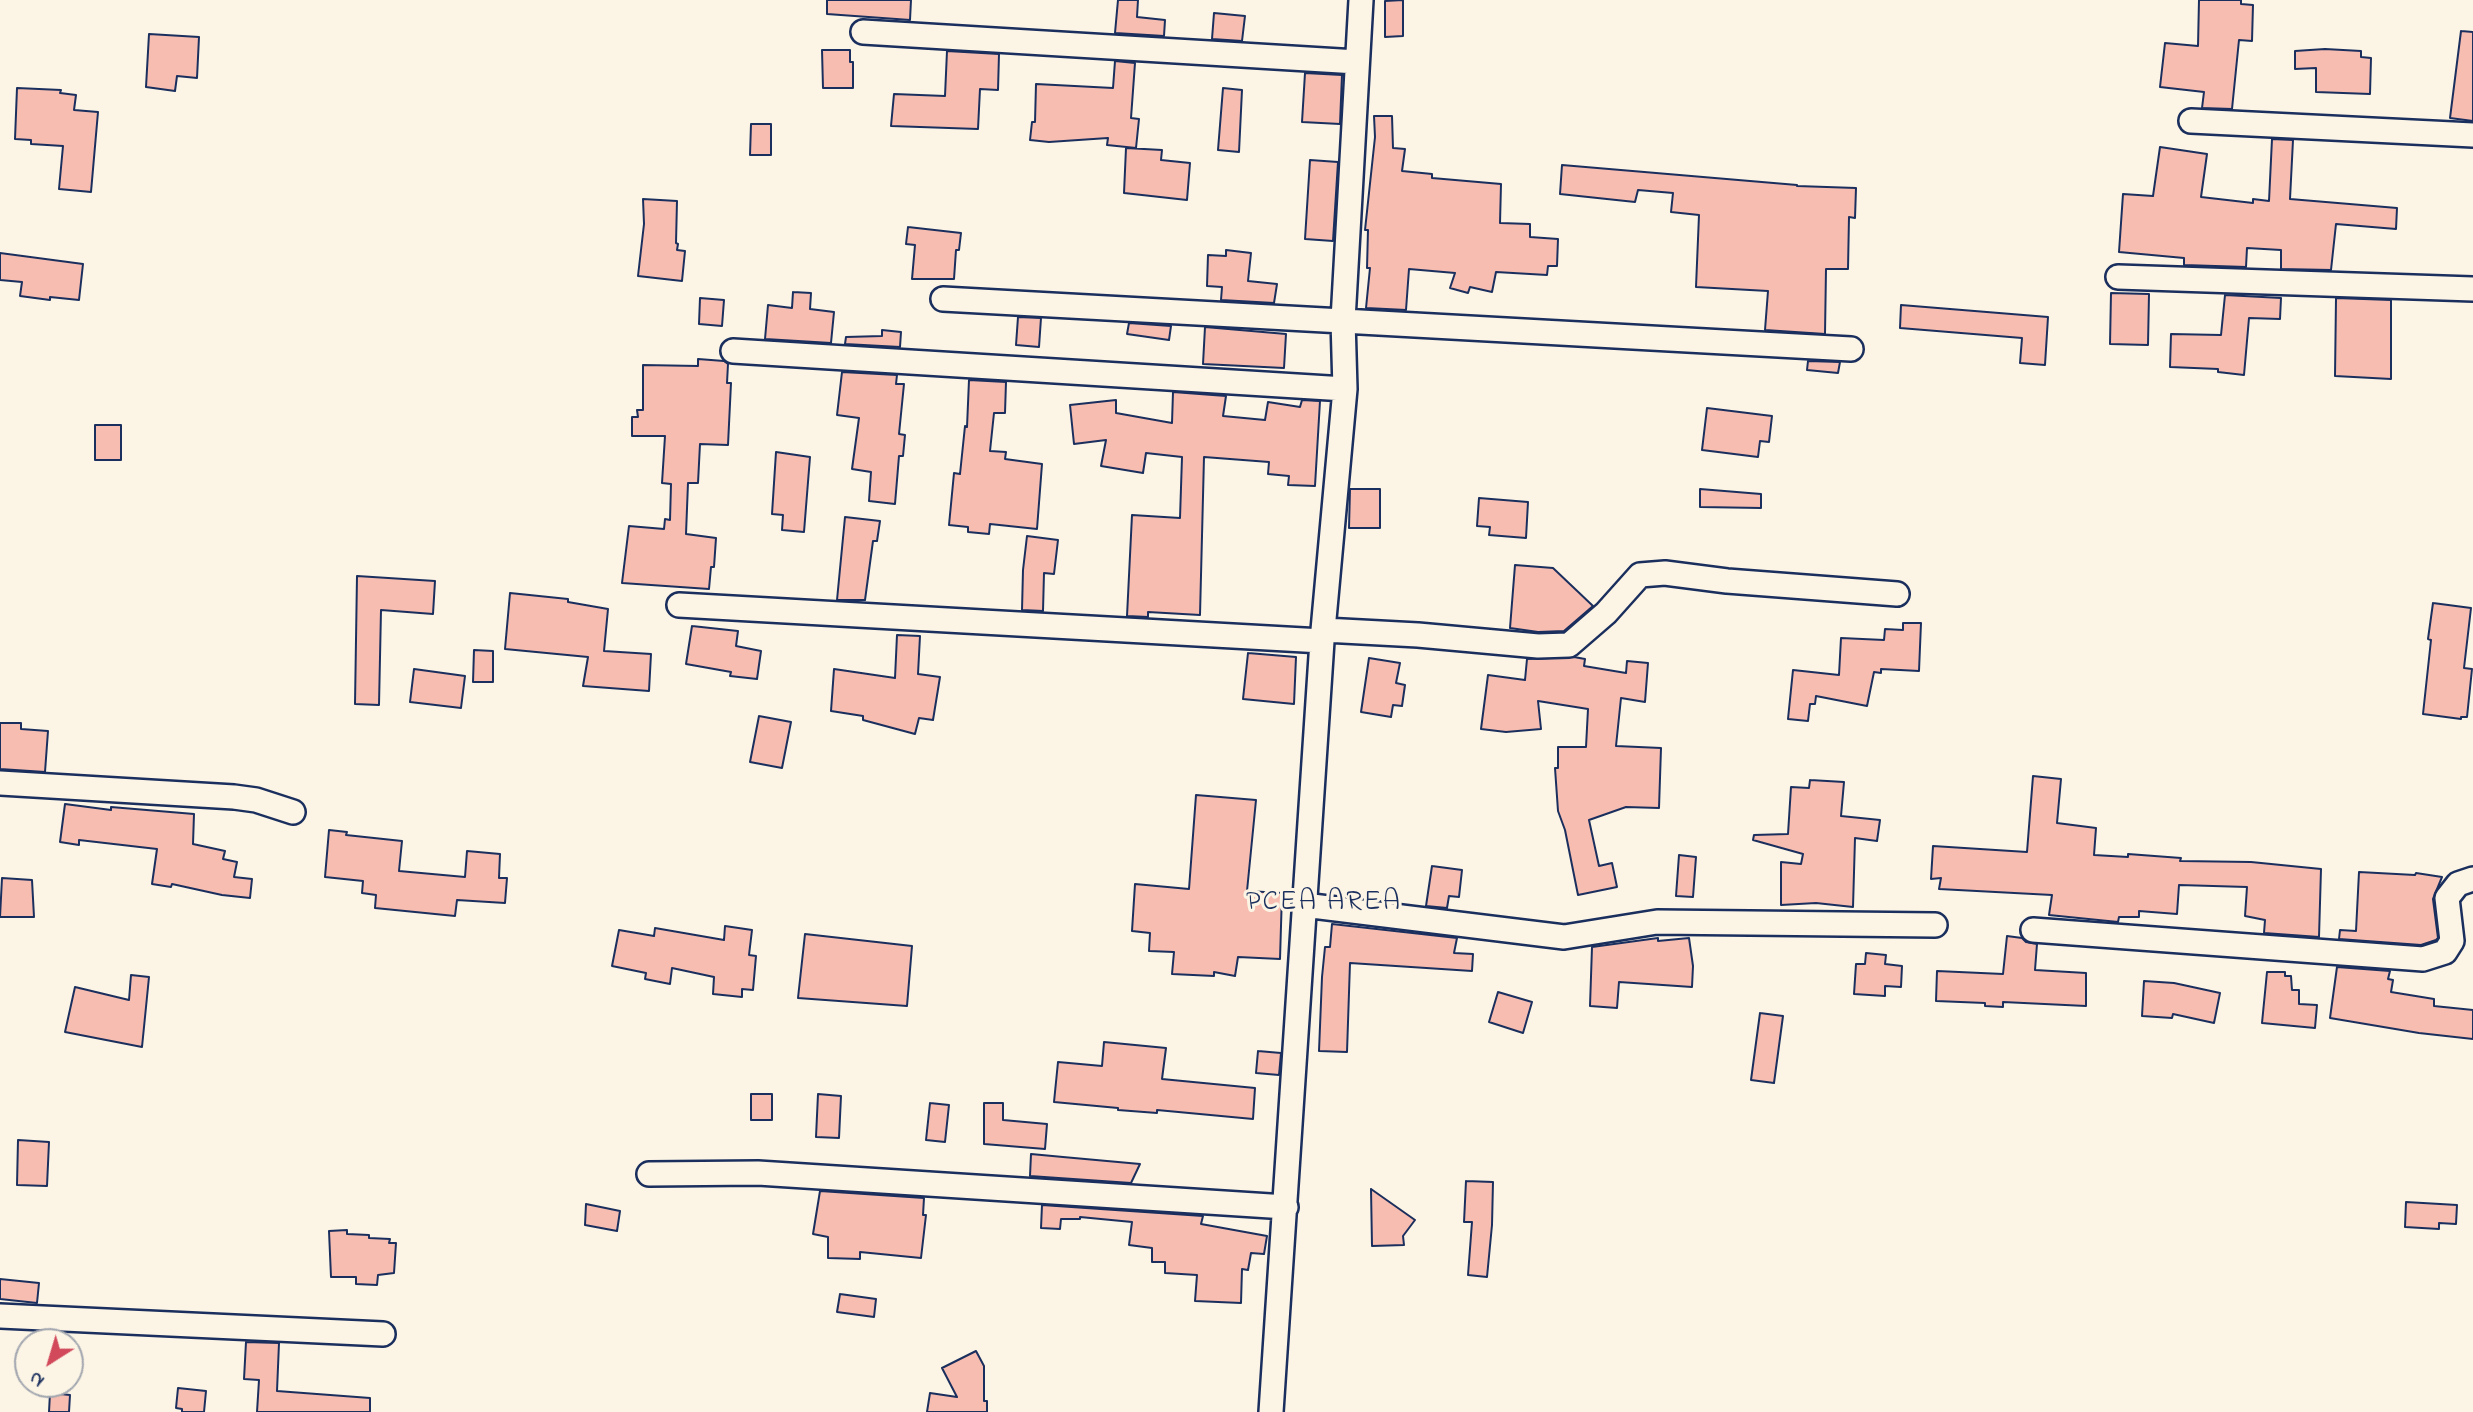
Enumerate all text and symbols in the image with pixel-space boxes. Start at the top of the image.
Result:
district label: PCEA AREA [1247,887,1401,921]
north arrow [14,1328,84,1398]
text: N [24,1364,51,1393]

